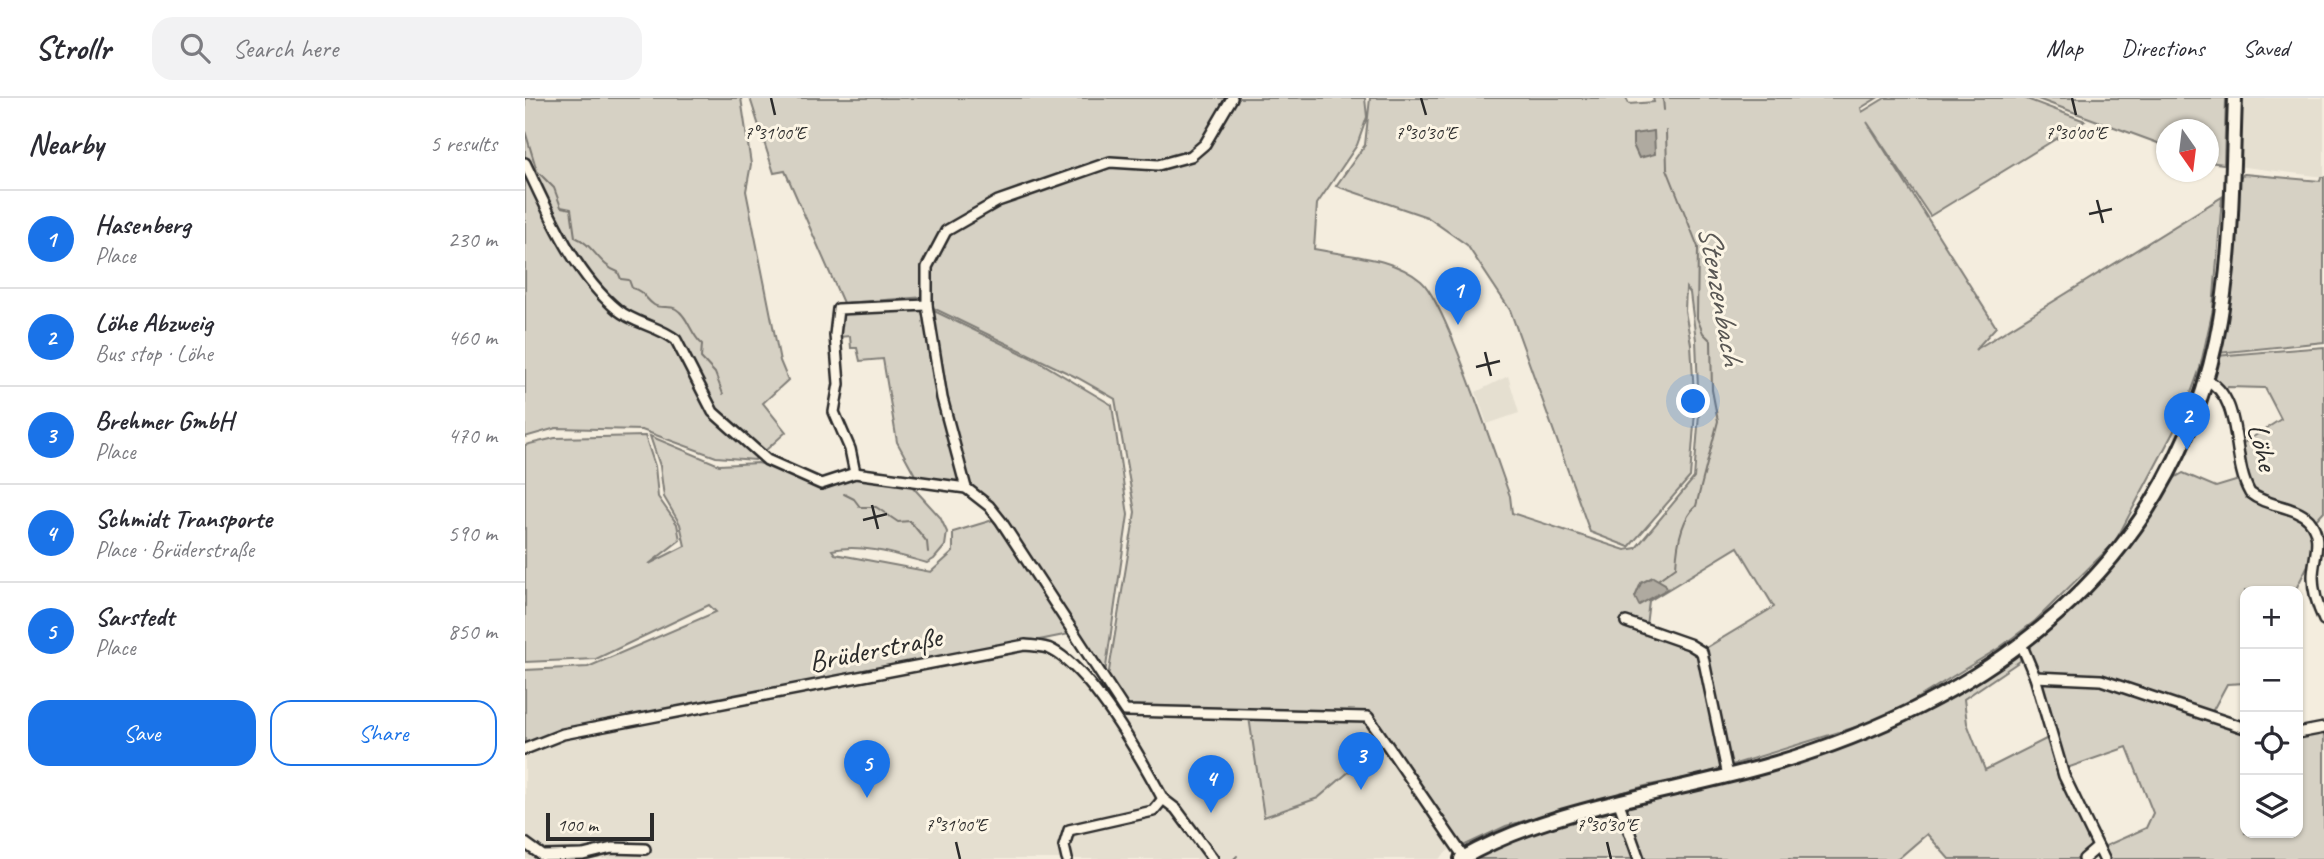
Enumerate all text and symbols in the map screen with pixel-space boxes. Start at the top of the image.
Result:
search box [152,17,642,80]
text: Strollr [35,27,110,69]
icon: search [176,29,214,67]
text: Search here [232,32,338,65]
text: Map [2046,33,2083,63]
text: Directions [2121,33,2204,63]
text: Saved [2242,33,2289,63]
north arrow [2156,119,2219,182]
text: 7°31'00"E [744,122,808,144]
text: 7°30'30"E [1395,122,1459,144]
text: 7°30'00"E [2045,122,2109,144]
text: Nearby [28,125,104,163]
text: 5 results [430,129,497,158]
text: Hasenberg [95,208,190,241]
water label: Stenzenbach [1689,222,1754,370]
text: 1 [46,225,56,254]
text: 230 m [448,225,497,254]
text: Place [95,241,135,270]
pin: 1 [1435,267,1481,325]
text: Löhe Abzweig [95,306,212,339]
text: 2 [46,323,56,352]
text: 460 m [448,323,497,352]
text: Bus stop · Löhe [95,339,213,368]
your location [1676,384,1710,418]
pin: 2 [2164,392,2210,450]
text: Brehmer GmbH [95,404,233,437]
street label: Löhe [2239,420,2288,477]
text: 3 [46,421,56,450]
text: 470 m [448,421,497,450]
text: Place [95,437,135,466]
text: Schmidt Transporte [95,502,272,535]
text: 4 [46,519,56,548]
text: 590 m [448,519,497,548]
text: Place · Brüderstraße [95,535,254,564]
map controls [2240,586,2303,838]
button: + [2240,586,2303,649]
text: Sarstedt [95,600,174,633]
text: 5 [46,617,56,646]
text: 850 m [448,617,497,646]
street label: Brüderstraße [805,617,947,680]
text: Place [95,633,135,662]
button: − [2240,649,2303,712]
button: Save [28,700,256,766]
button: Share [270,700,497,766]
button: locate [2240,712,2303,775]
pin: 3 [1338,732,1384,790]
pin: 5 [844,740,890,798]
pin: 4 [1188,755,1234,813]
button: layers [2240,775,2303,838]
scale bar [546,810,655,842]
text: 100 m [557,813,598,837]
text: 7°31'00"E [925,814,989,836]
text: 7°30'30"E [1576,814,1640,836]

